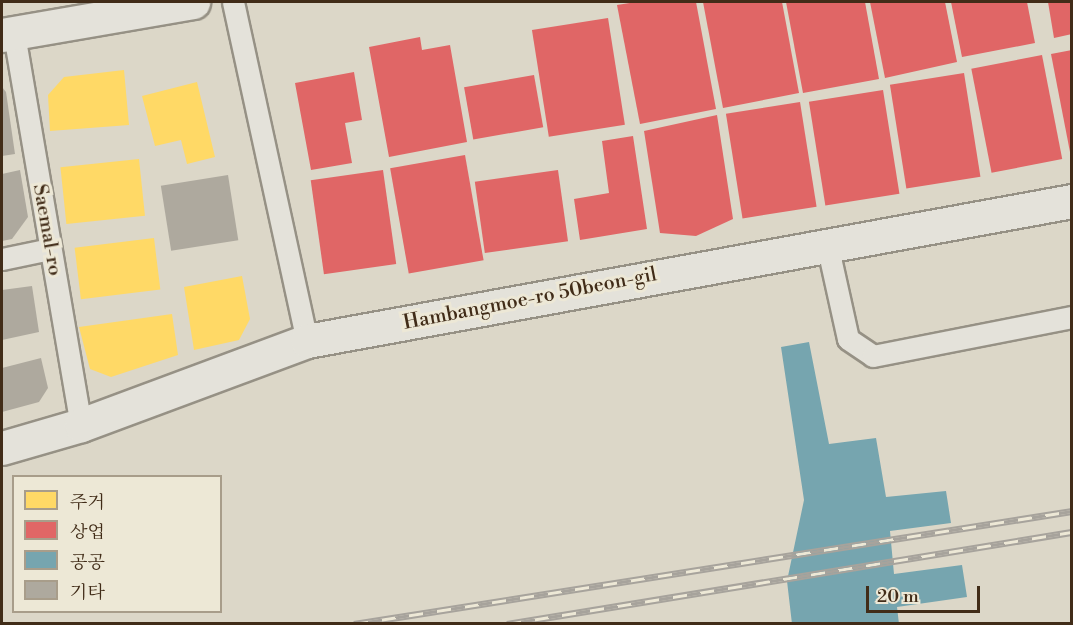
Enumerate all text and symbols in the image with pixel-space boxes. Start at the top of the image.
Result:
street label: Saemal-ro [27,182,67,278]
street label: Hambangmoe-ro 50beon-gil [401,263,659,335]
legend [12,475,222,613]
text: 주거 [70,491,105,514]
text: 상업 [70,521,105,544]
text: 공공 [70,551,105,574]
scale bar [869,574,983,612]
text: 기타 [70,581,105,604]
text: 20 m [877,585,919,608]

